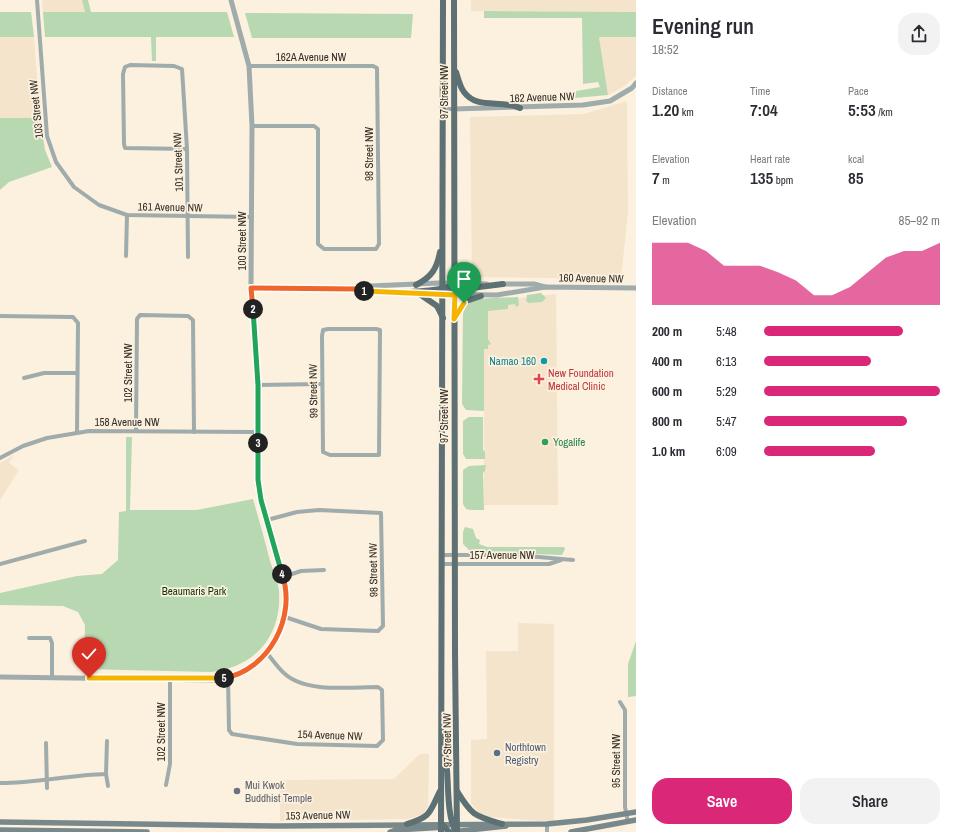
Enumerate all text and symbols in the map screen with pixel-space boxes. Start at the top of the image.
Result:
text: Evening run [652,11,754,41]
button: share [898,13,940,55]
text: 18:52 [652,41,679,58]
street label: 162A Avenue NW [276,50,347,64]
street label: 97 Street NW [437,64,451,119]
street label: 103 Street NW [26,78,46,139]
text: Distance [652,84,688,98]
text: Time [750,84,770,98]
text: Pace [848,84,869,98]
street label: 162 Avenue NW [509,89,575,105]
text: 1.20 [652,98,679,121]
text: 7:04 [750,98,778,121]
text: 5:53 [848,98,876,121]
text: km [679,105,694,119]
text: /km [876,105,893,119]
street label: 98 Street NW [362,126,376,181]
street label: 101 Street NW [170,132,186,192]
text: Elevation [652,152,690,166]
text: Heart rate [750,152,790,166]
text: kcal [848,152,864,166]
text: 7 [652,166,660,189]
text: 135 [750,166,773,189]
text: 85 [848,166,864,189]
text: m [660,173,670,187]
text: bpm [773,173,793,187]
street label: 161 Avenue NW [137,199,203,215]
street label: 100 Street NW [235,211,249,271]
text: Elevation [652,212,696,229]
text: 85–92 m [899,212,940,229]
pin [447,262,481,303]
icon: arrive [453,268,475,290]
street label: 160 Avenue NW [558,270,624,286]
pin: 1 [354,281,374,301]
text: 1 [361,284,367,298]
pin: 2 [243,299,263,319]
text: 2 [250,302,256,316]
text: 200 m [652,323,682,340]
text: 5:48 [716,323,737,340]
street label: 102 Street NW [121,343,135,403]
text: 400 m [652,353,682,370]
text: 6:13 [716,353,737,370]
place label: Namao 160 [489,354,536,368]
marker: Namao 160 [539,356,549,366]
street label: 99 Street NW [306,363,320,418]
place label: New Foundation Medical Clinic [548,366,614,393]
marker: New Foundation Medical Clinic [533,373,545,385]
text: 600 m [652,383,682,400]
text: 5:29 [716,383,737,400]
street label: 97 Street NW [437,388,451,443]
text: 800 m [652,413,682,430]
text: 5:47 [716,413,737,430]
street label: 158 Avenue NW [94,415,160,429]
pin: 3 [248,433,268,453]
place label: Yogalife [553,435,585,449]
text: 3 [255,436,261,450]
marker: Yogalife [540,437,550,447]
text: 1.0 km [652,443,685,460]
text: 6:09 [716,443,737,460]
street label: 98 Street NW [366,542,380,597]
street label: 157 Avenue NW [469,548,535,562]
pin: 4 [272,564,292,584]
text: 4 [279,567,285,581]
park label: Beaumaris Park [162,584,227,598]
pin [72,637,106,678]
icon: check [78,643,100,665]
pin: 5 [214,668,234,688]
text: 5 [221,671,227,685]
street label: 102 Street NW [154,702,168,762]
street label: 97 Street NW [440,712,454,767]
street label: 154 Avenue NW [297,727,363,743]
street label: 95 Street NW [609,733,623,788]
place label: Northtown Registry [505,740,546,767]
marker: Northtown Registry [492,748,502,758]
place label: Mui Kwok Buddhist Temple [245,778,312,805]
button: Save [652,778,792,824]
button: Share [800,778,940,824]
marker: Mui Kwok Buddhist Temple [232,786,242,796]
street label: 153 Avenue NW [285,807,351,823]

